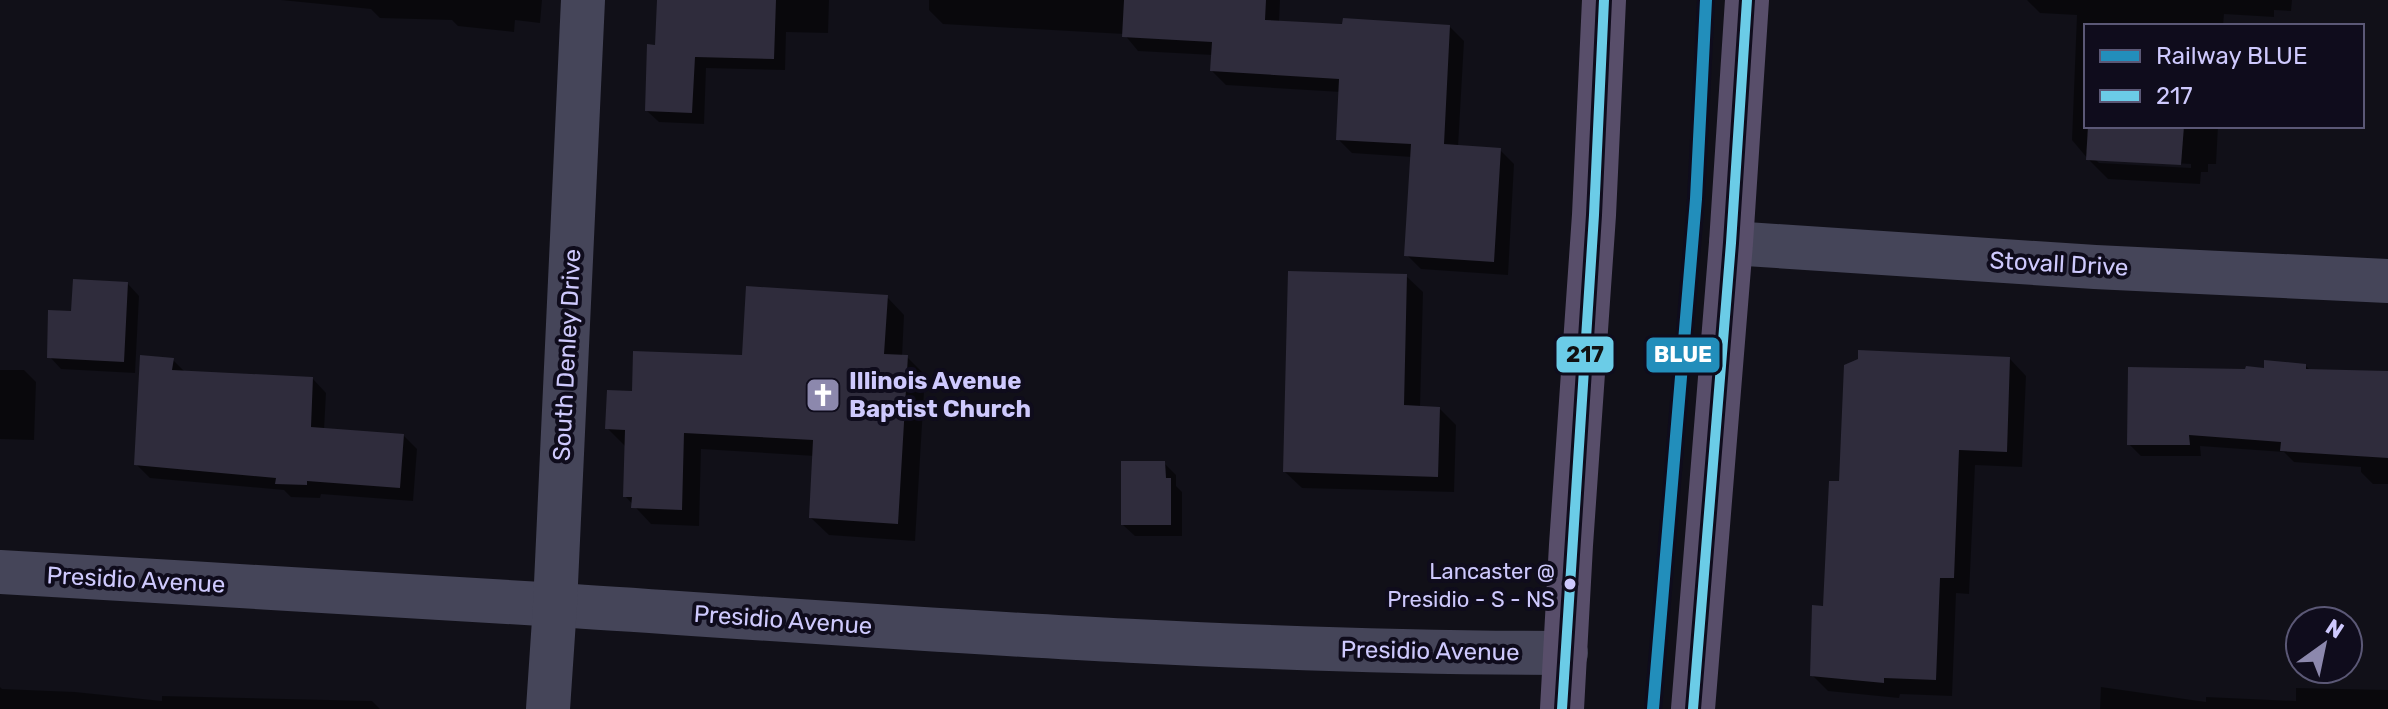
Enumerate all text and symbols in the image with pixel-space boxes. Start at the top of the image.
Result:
legend [2084,24,2364,128]
text: Railway BLUE [2156,42,2307,70]
text: 217 [2156,82,2193,110]
street label: Stovall Drive [1989,246,2129,282]
street label: South Denley Drive [547,248,587,462]
line badge: 217 [1555,335,1615,374]
line badge: BLUE [1645,336,1721,374]
text: 217 [1566,341,1604,368]
text: BLUE [1654,341,1712,368]
place label: Illinois Avenue Baptist Church [849,367,1031,423]
church icon: Illinois Avenue Baptist Church [804,376,842,414]
place label: Lancaster @ Presidio - S - NS [1387,558,1555,613]
street label: Presidio Avenue [46,561,226,599]
marker: Lancaster @ Presidio - S - NS [1562,576,1578,592]
street label: Presidio Avenue [693,600,873,640]
north arrow [2284,605,2364,685]
text: N [2321,613,2349,644]
street label: Presidio Avenue [1340,635,1520,667]

